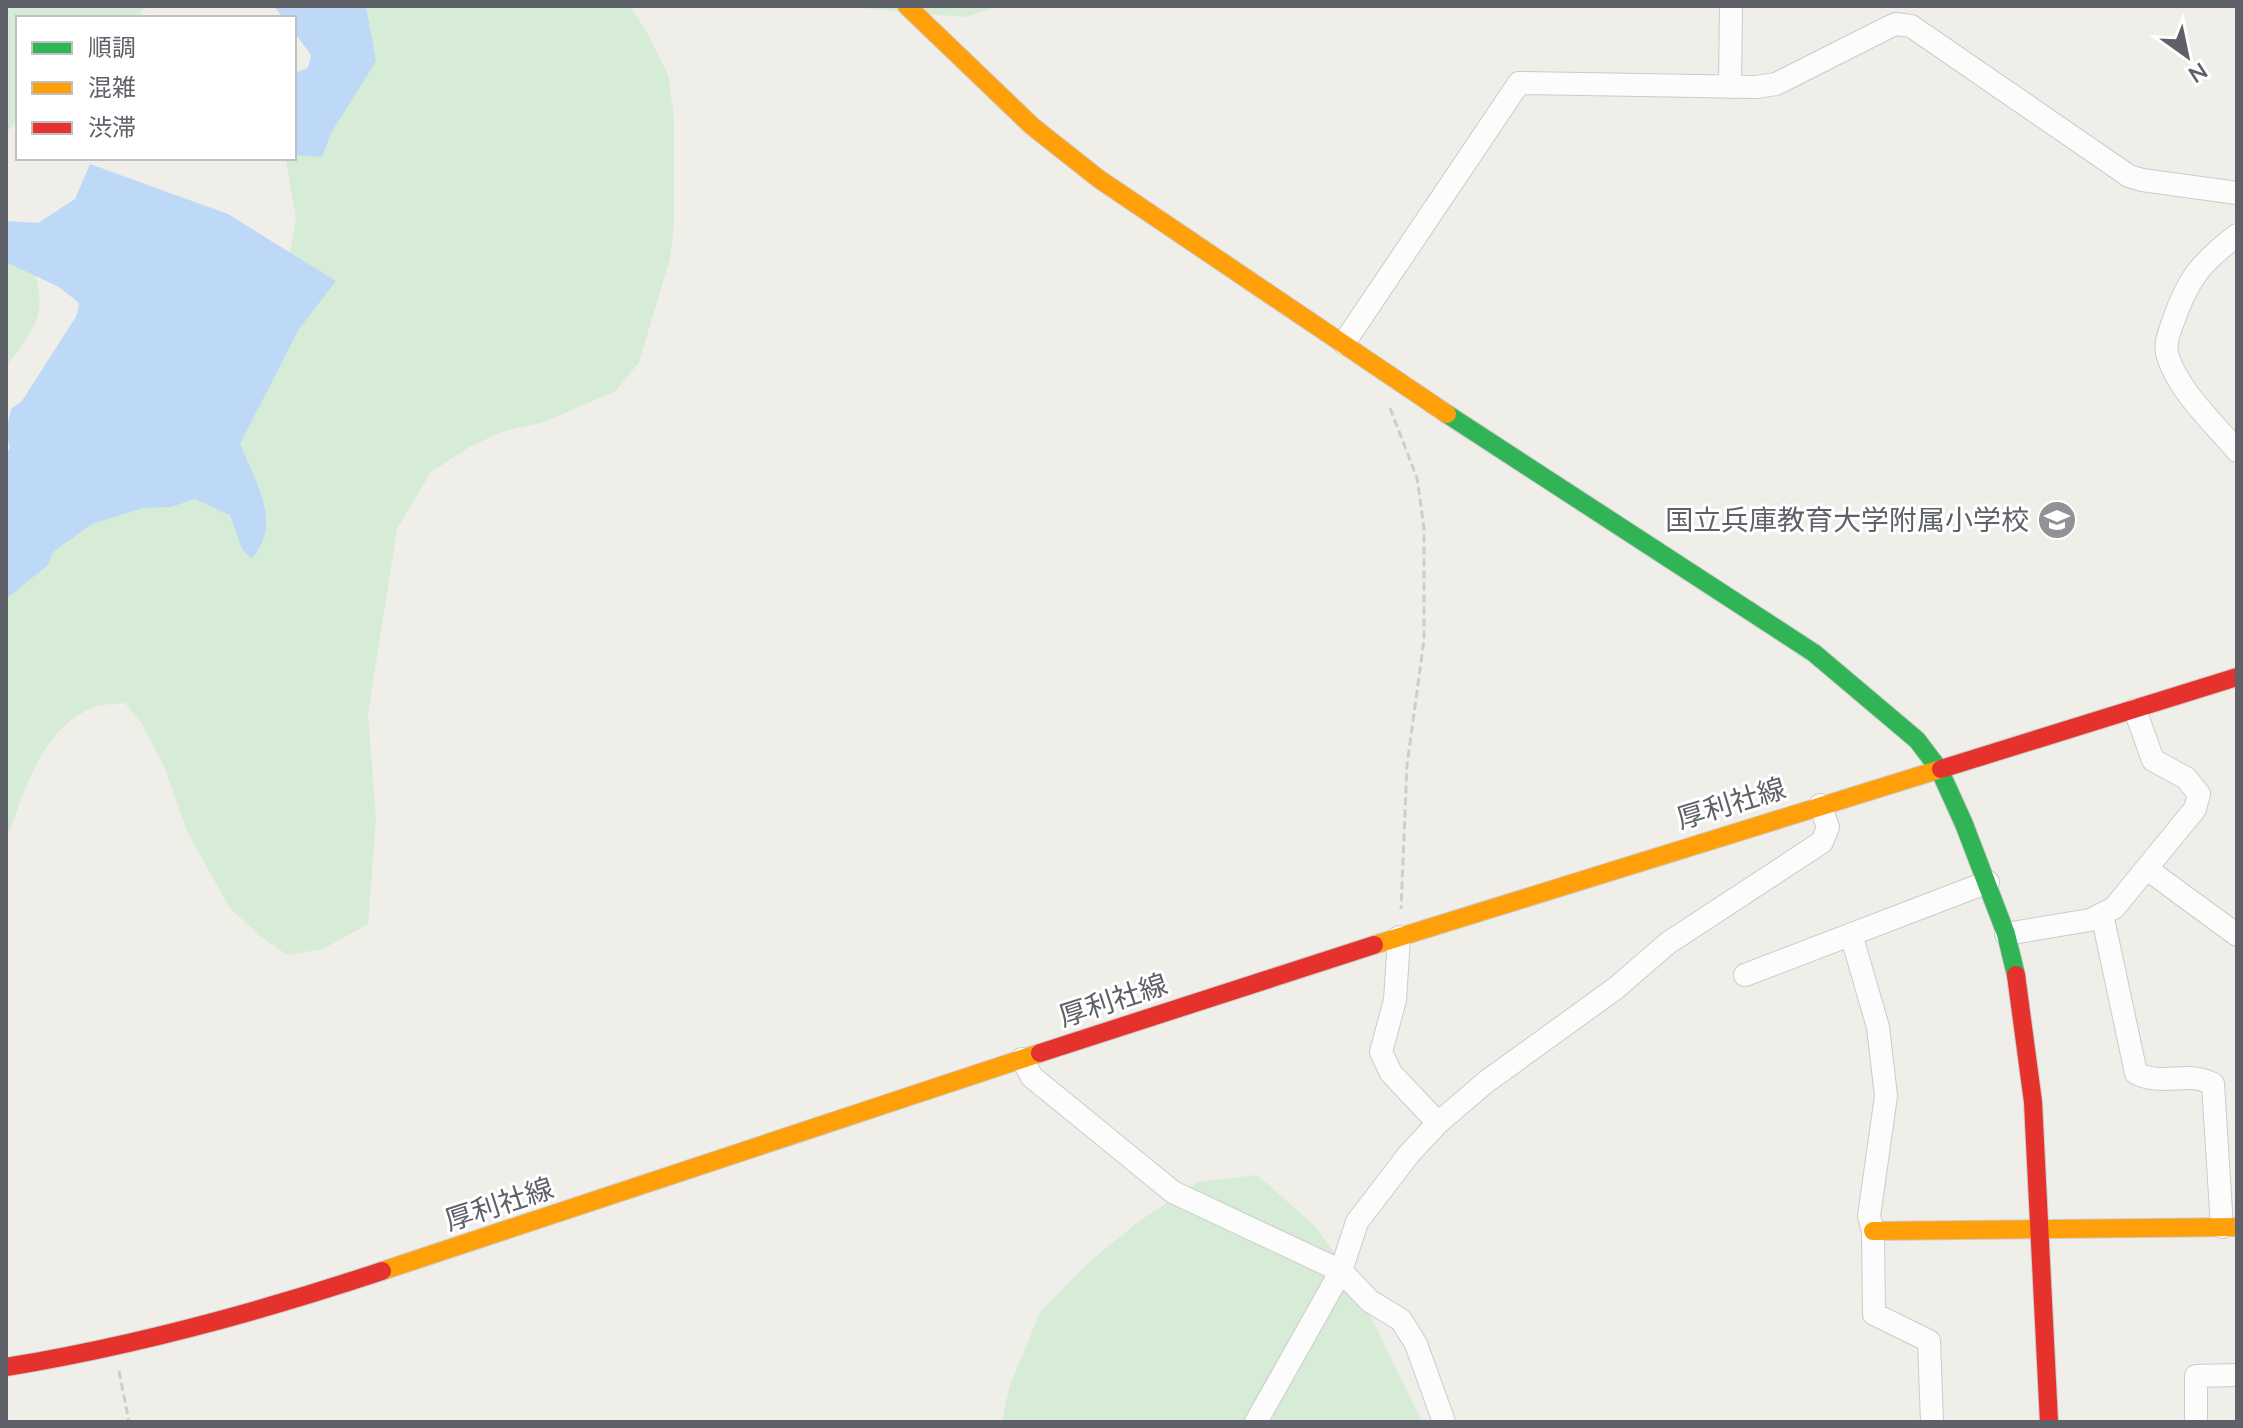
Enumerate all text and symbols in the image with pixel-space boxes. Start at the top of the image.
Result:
legend [16,16,296,160]
north arrow [2147,16,2227,96]
text: 順調 [88,32,136,61]
text: N [2184,57,2213,89]
text: 混雑 [88,72,136,101]
text: 渋滞 [88,112,136,141]
school or university icon: 国立兵庫教育大学附属小学校 [2036,499,2078,541]
place label: 国立兵庫教育大学附属小学校 [1665,502,2029,536]
street label: 厚利社線 [1672,769,1789,835]
street label: 厚利社線 [1054,966,1171,1033]
street label: 厚利社線 [440,1170,557,1237]

